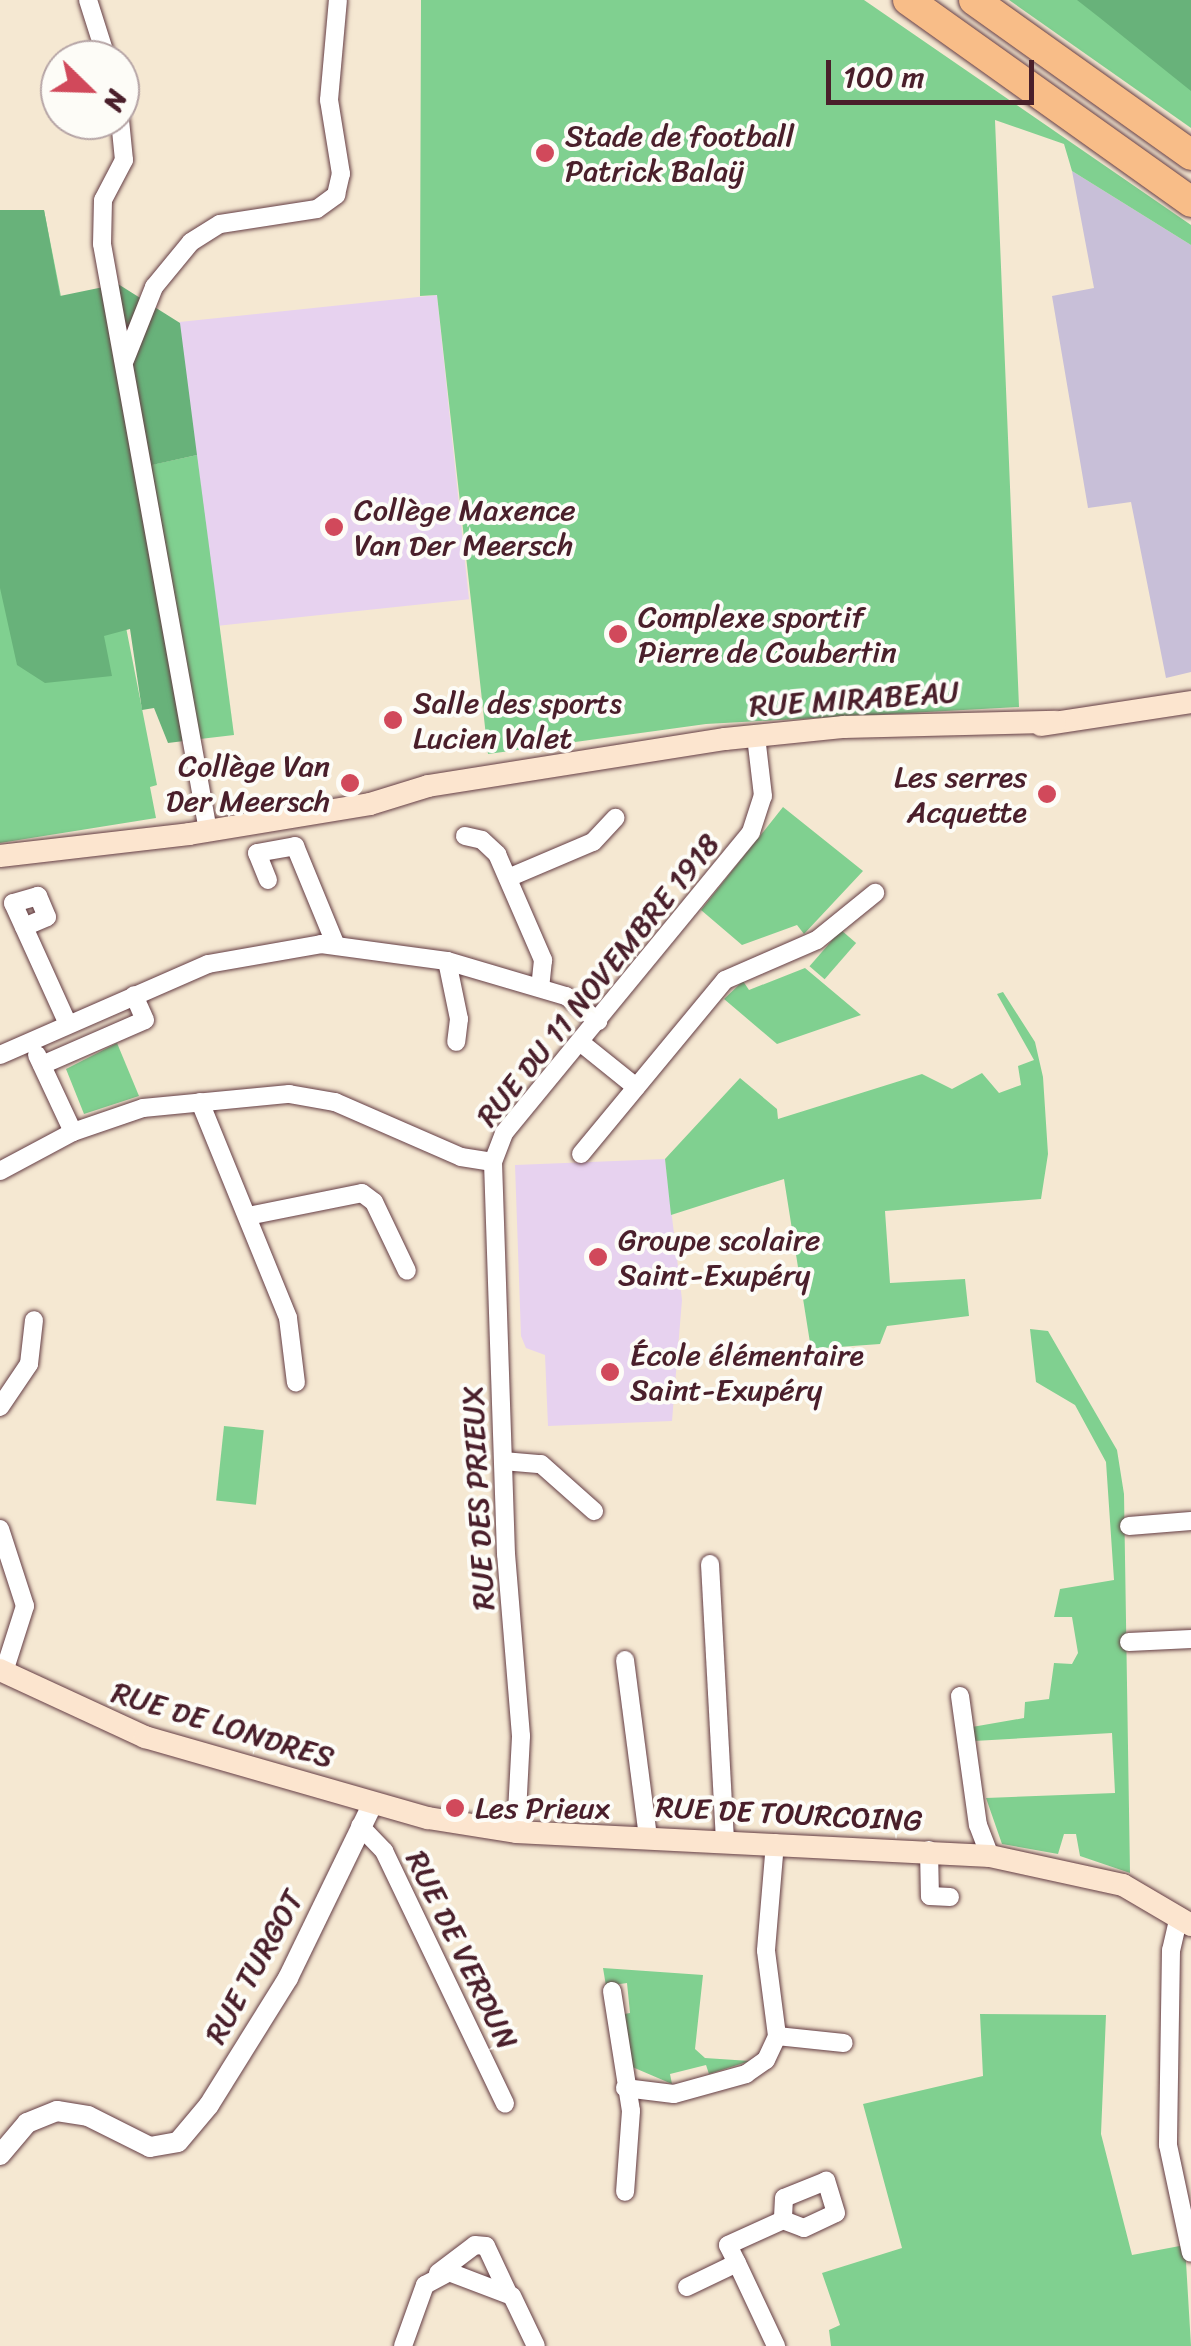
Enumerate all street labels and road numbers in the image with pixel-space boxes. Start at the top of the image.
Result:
street label: RUE MIRABEAU [747,674,961,724]
street label: RUE DU 11 NOVEMBRE 1918 [469,827,727,1133]
street label: RUE DES PRIEUX [454,1383,502,1613]
street label: RUE DE LONDRES [107,1674,339,1776]
street label: RUE DE TOURCOING [654,1789,924,1839]
street label: RUE DE VERDUN [399,1846,525,2054]
street label: RUE TURGOT [197,1883,311,2051]

